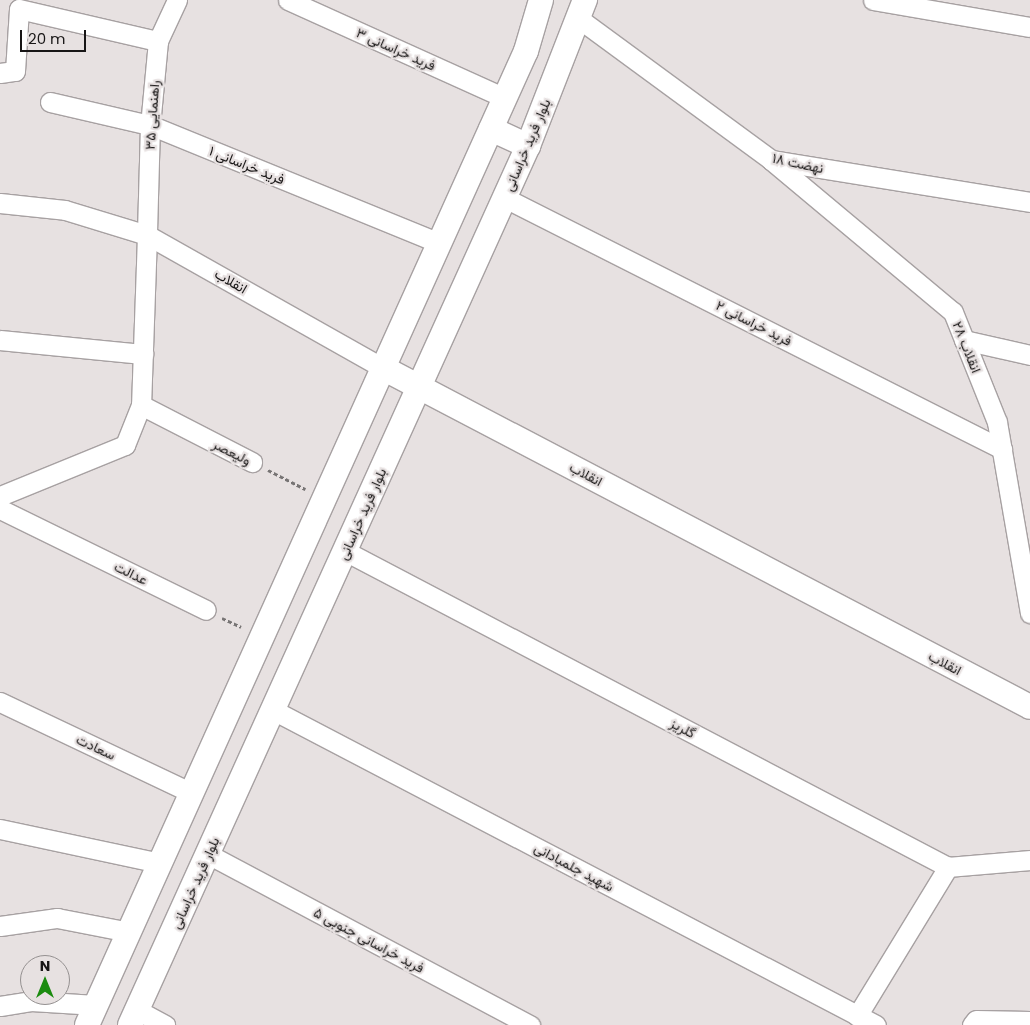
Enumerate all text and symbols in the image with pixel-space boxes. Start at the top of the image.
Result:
scale bar [22,20,89,52]
street label: فرید خراسانی ۳ [354,24,438,74]
text: 20 m [28,28,66,49]
street label: راهنمایی ۳۵ [141,80,163,150]
street label: بلوار فرید خراسانی [500,96,554,194]
street label: فرید خراسانی ۱ [207,142,287,188]
street label: نهضت ۱۸ [771,149,825,177]
street label: انقلاب [212,265,250,297]
street label: فرید خراسانی ۲ [713,297,795,349]
street label: انقلاب ۲۸ [949,319,985,375]
street label: ولیعصر [210,435,254,469]
street label: انقلاب [567,458,605,490]
street label: بلوار فرید خراسانی [334,465,390,563]
street label: عدالت [112,558,150,588]
street label: انقلاب [926,647,964,679]
street label: گلریز [667,714,699,742]
street label: سعادت [74,731,118,763]
street label: بلوار فرید خراسانی [167,834,223,932]
street label: شهید جلمبادانی [531,839,617,895]
street label: فرید خراسانی جنوبی ۵ [311,904,427,976]
north arrow [20,955,70,1005]
text: N [40,956,50,976]

